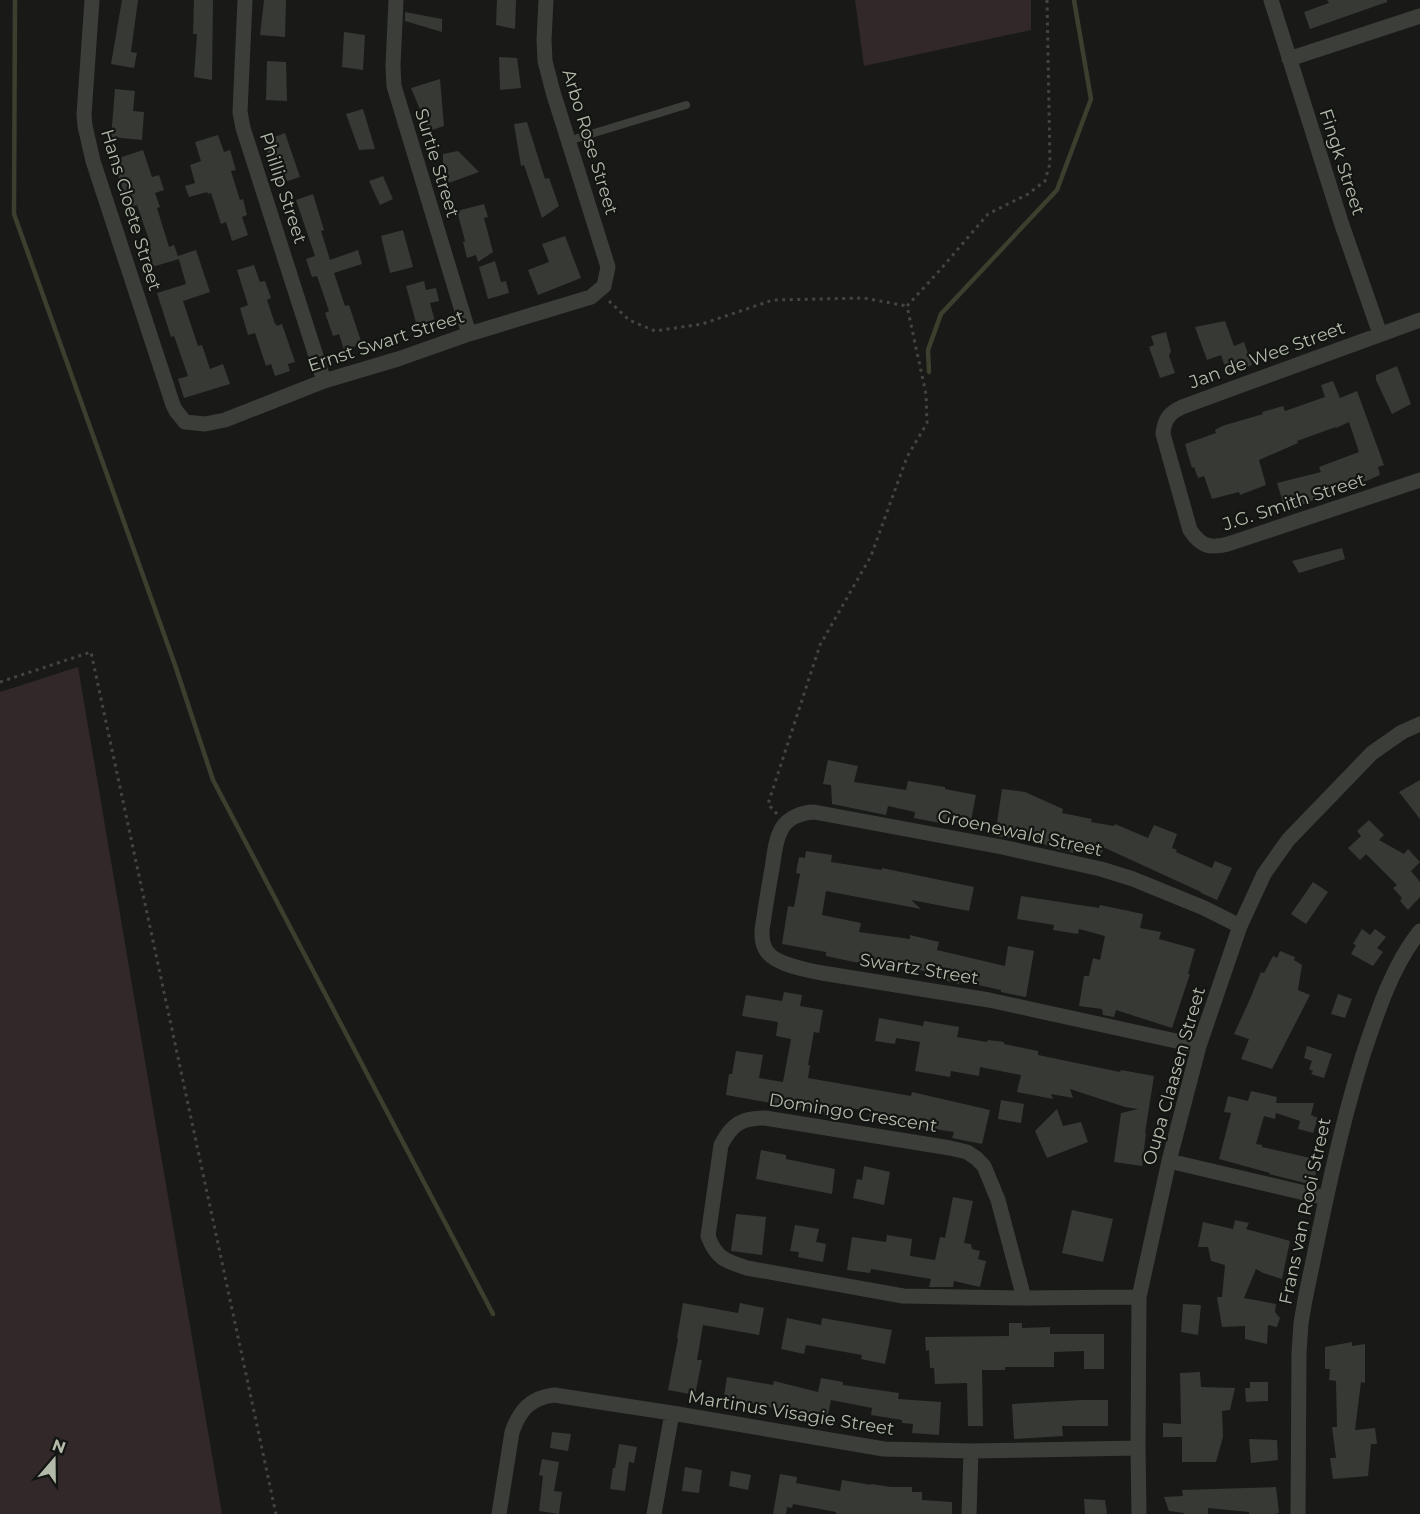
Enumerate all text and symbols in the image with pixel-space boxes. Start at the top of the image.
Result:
street label: Arbo Rose Street [557,66,623,218]
street label: Surtie Street [410,106,464,220]
street label: Fingk Street [1314,106,1370,218]
street label: Hans Cloete Street [96,127,166,293]
street label: Phillip Street [255,130,311,246]
street label: Ernst Swart Street [305,305,467,377]
street label: Jan de Wee Street [1185,317,1348,394]
street label: J.G. Smith Street [1219,469,1368,536]
street label: Groenewald Street [935,805,1105,861]
street label: Swartz Street [858,949,980,989]
street label: Oupa Claasen Street [1138,984,1210,1168]
street label: Domingo Crescent [767,1089,939,1137]
street label: Frans van Rooi Street [1274,1116,1336,1306]
street label: Martinus Visagie Street [686,1386,896,1440]
north arrow [24,1430,84,1490]
text: N [50,1435,68,1458]

